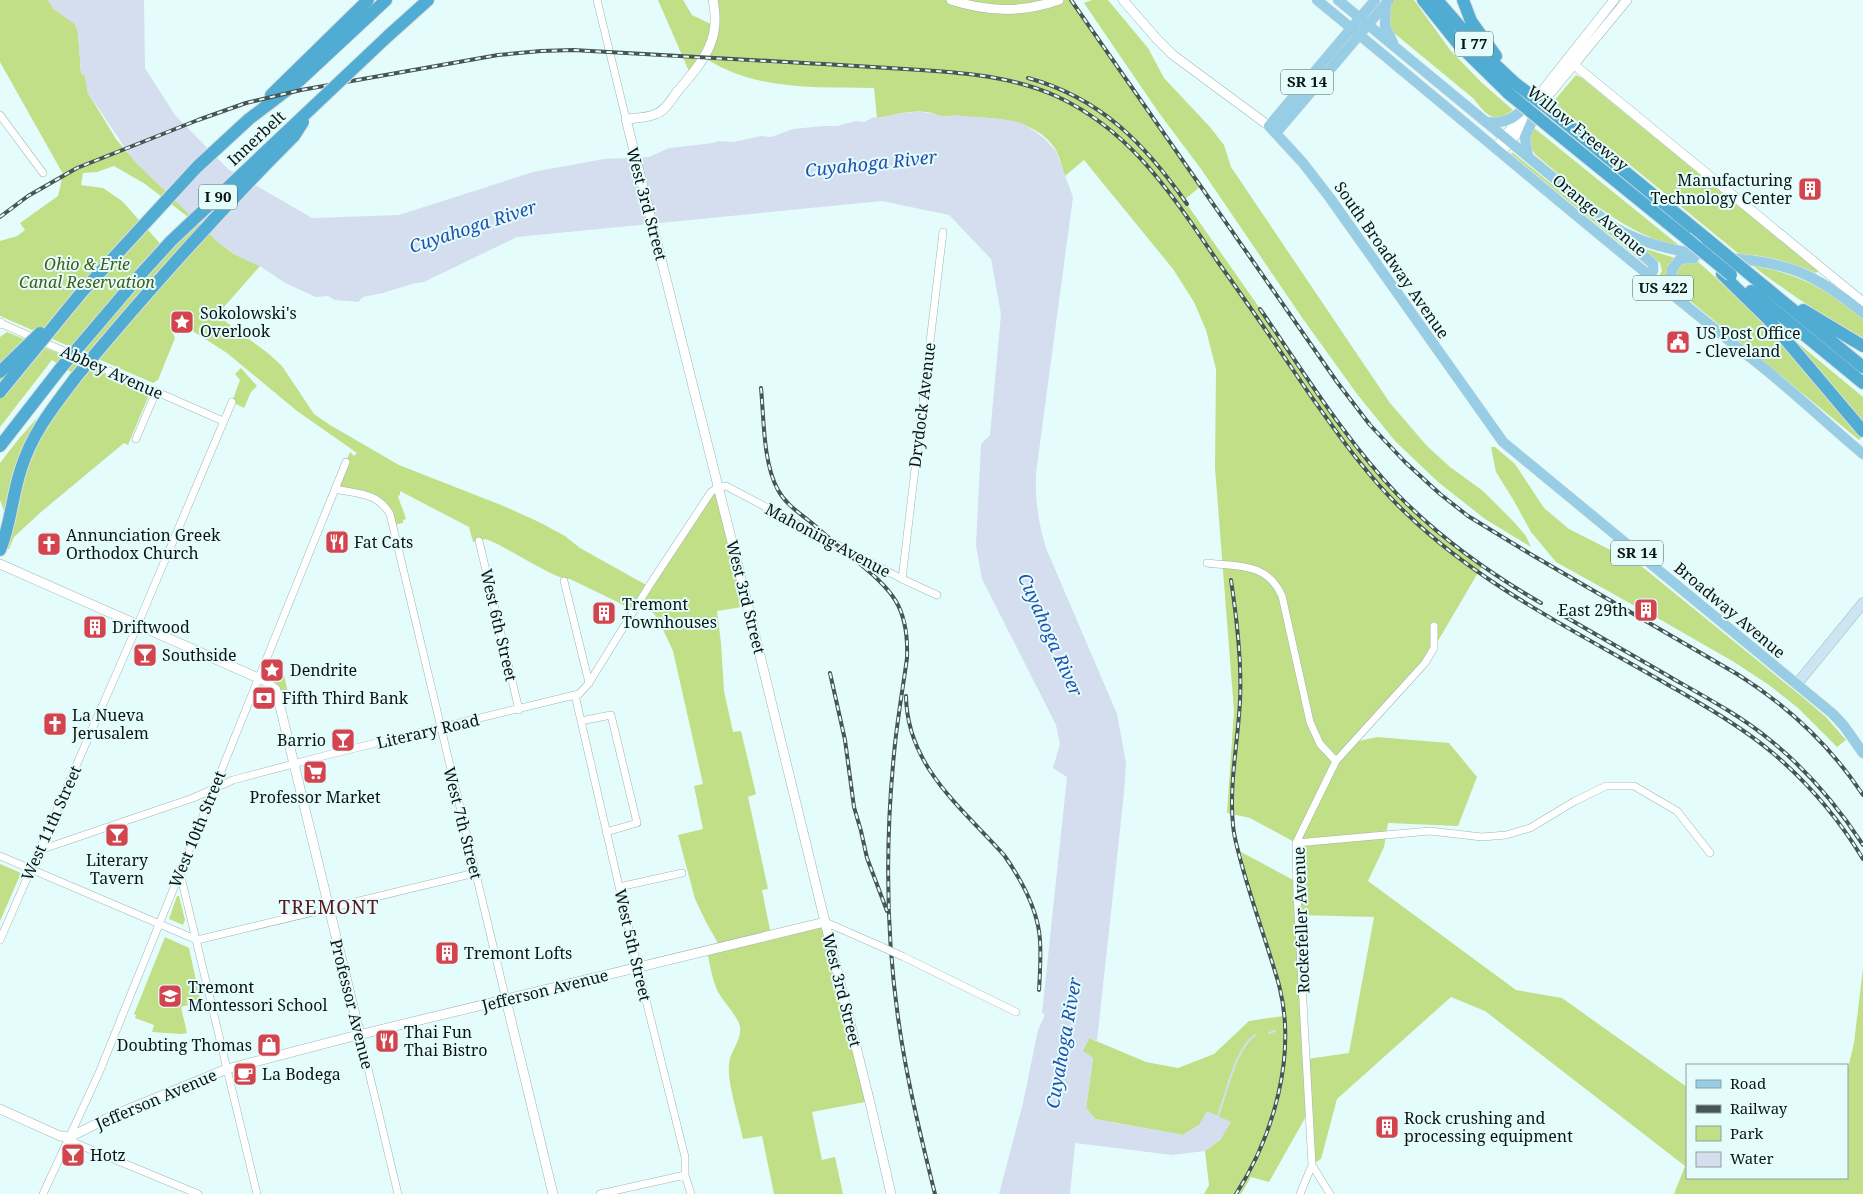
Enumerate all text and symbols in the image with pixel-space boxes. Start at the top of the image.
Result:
road number: I 77 [1455,32,1493,56]
road number: SR 14 [1281,70,1333,94]
street label: Willow Freeway [1523,80,1634,176]
street label: Innerbelt [222,105,290,170]
water label: Cuyahoga River [804,144,939,182]
street label: West 3rd Street [621,145,673,263]
street label: Orange Avenue [1548,169,1652,261]
place label: Manufacturing Technology Center [1650,169,1792,209]
building icon: Manufacturing Technology Center [1797,176,1823,202]
street label: South Broadway Avenue [1329,177,1455,343]
road number: I 90 [199,184,237,210]
water label: Cuyahoga River [406,194,540,258]
park label: Ohio & Erie Canal Reservation [19,253,155,293]
road number: US 422 [1633,276,1693,300]
place label: Sokolowski's Overlook [200,302,297,342]
place icon: Sokolowski's Overlook [169,309,195,335]
place label: US Post Office - Cleveland [1696,322,1801,362]
public building icon: US Post Office - Cleveland [1665,329,1691,355]
street label: Abbey Avenue [57,340,167,404]
street label: Drydock Avenue [903,341,941,469]
street label: Mahoning Avenue [761,498,895,582]
place label: Annunciation Greek Orthodox Church [66,524,221,564]
restaurant icon: Fat Cats [324,529,350,555]
church icon: Annunciation Greek Orthodox Church [36,531,62,557]
place label: Fat Cats [354,531,413,553]
street label: West 3rd Street [721,538,771,657]
road number: SR 14 [1611,540,1663,566]
street label: Broadway Avenue [1670,557,1790,663]
street label: West 6th Street [475,567,523,684]
water label: Cuyahoga River [1013,569,1089,701]
place label: Tremont Townhouses [622,593,717,633]
building icon: East 29th [1633,597,1659,623]
place label: East 29th [1558,599,1628,621]
building icon: Tremont Townhouses [591,600,617,626]
building icon: Driftwood [82,614,108,640]
place label: Driftwood [112,616,190,638]
bar icon: Southside [132,642,158,668]
place label: Southside [162,644,237,666]
place icon: Dendrite [259,657,285,683]
place label: Dendrite [290,659,357,681]
bank icon: Fifth Third Bank [251,685,277,711]
place label: Fifth Third Bank [282,687,409,709]
place label: La Nueva Jerusalem [71,704,149,744]
street label: Literary Road [374,708,482,754]
church icon: La Nueva Jerusalem [42,711,68,737]
bar icon: Barrio [330,727,356,753]
place label: Barrio [277,729,326,751]
supermarket icon: Professor Market [302,759,328,785]
street label: West 11th Street [16,762,86,884]
street label: West 7th Street [438,765,488,882]
street label: West 10th Street [164,767,231,891]
place label: Professor Market [249,786,381,808]
bar icon: Literary Tavern [104,822,130,848]
street label: Rockefeller Avenue [1287,846,1315,994]
place label: Literary Tavern [86,849,149,889]
street label: West 5th Street [609,887,657,1004]
district label: TREMONT [278,894,380,920]
street label: West 3rd Street [817,931,867,1050]
street label: Professor Avenue [325,937,379,1071]
building icon: Tremont Lofts [434,940,460,966]
place label: Tremont Lofts [464,942,572,964]
street label: Jefferson Avenue [478,964,611,1017]
water label: Cuyahoga River [1040,975,1086,1110]
place label: Tremont Montessori School [188,976,327,1016]
school or university icon: Tremont Montessori School [157,983,183,1009]
place label: Thai Fun Thai Bistro [404,1021,487,1061]
restaurant icon: Thai Fun Thai Bistro [374,1028,400,1054]
shop icon: Doubting Thomas [256,1032,282,1058]
place label: Doubting Thomas [117,1034,252,1056]
cafe icon: La Bodega [232,1061,258,1087]
place label: La Bodega [262,1063,341,1085]
street label: Jefferson Avenue [91,1064,220,1135]
legend [1686,1064,1848,1179]
text: Road [1730,1073,1766,1093]
text: Railway [1730,1098,1788,1118]
place label: Rock crushing and processing equipment [1404,1107,1573,1147]
building icon: Rock crushing and processing equipment [1374,1114,1400,1140]
text: Park [1730,1123,1764,1143]
bar icon: Hotz [60,1142,86,1168]
place label: Hotz [90,1144,126,1166]
text: Water [1730,1148,1773,1168]

